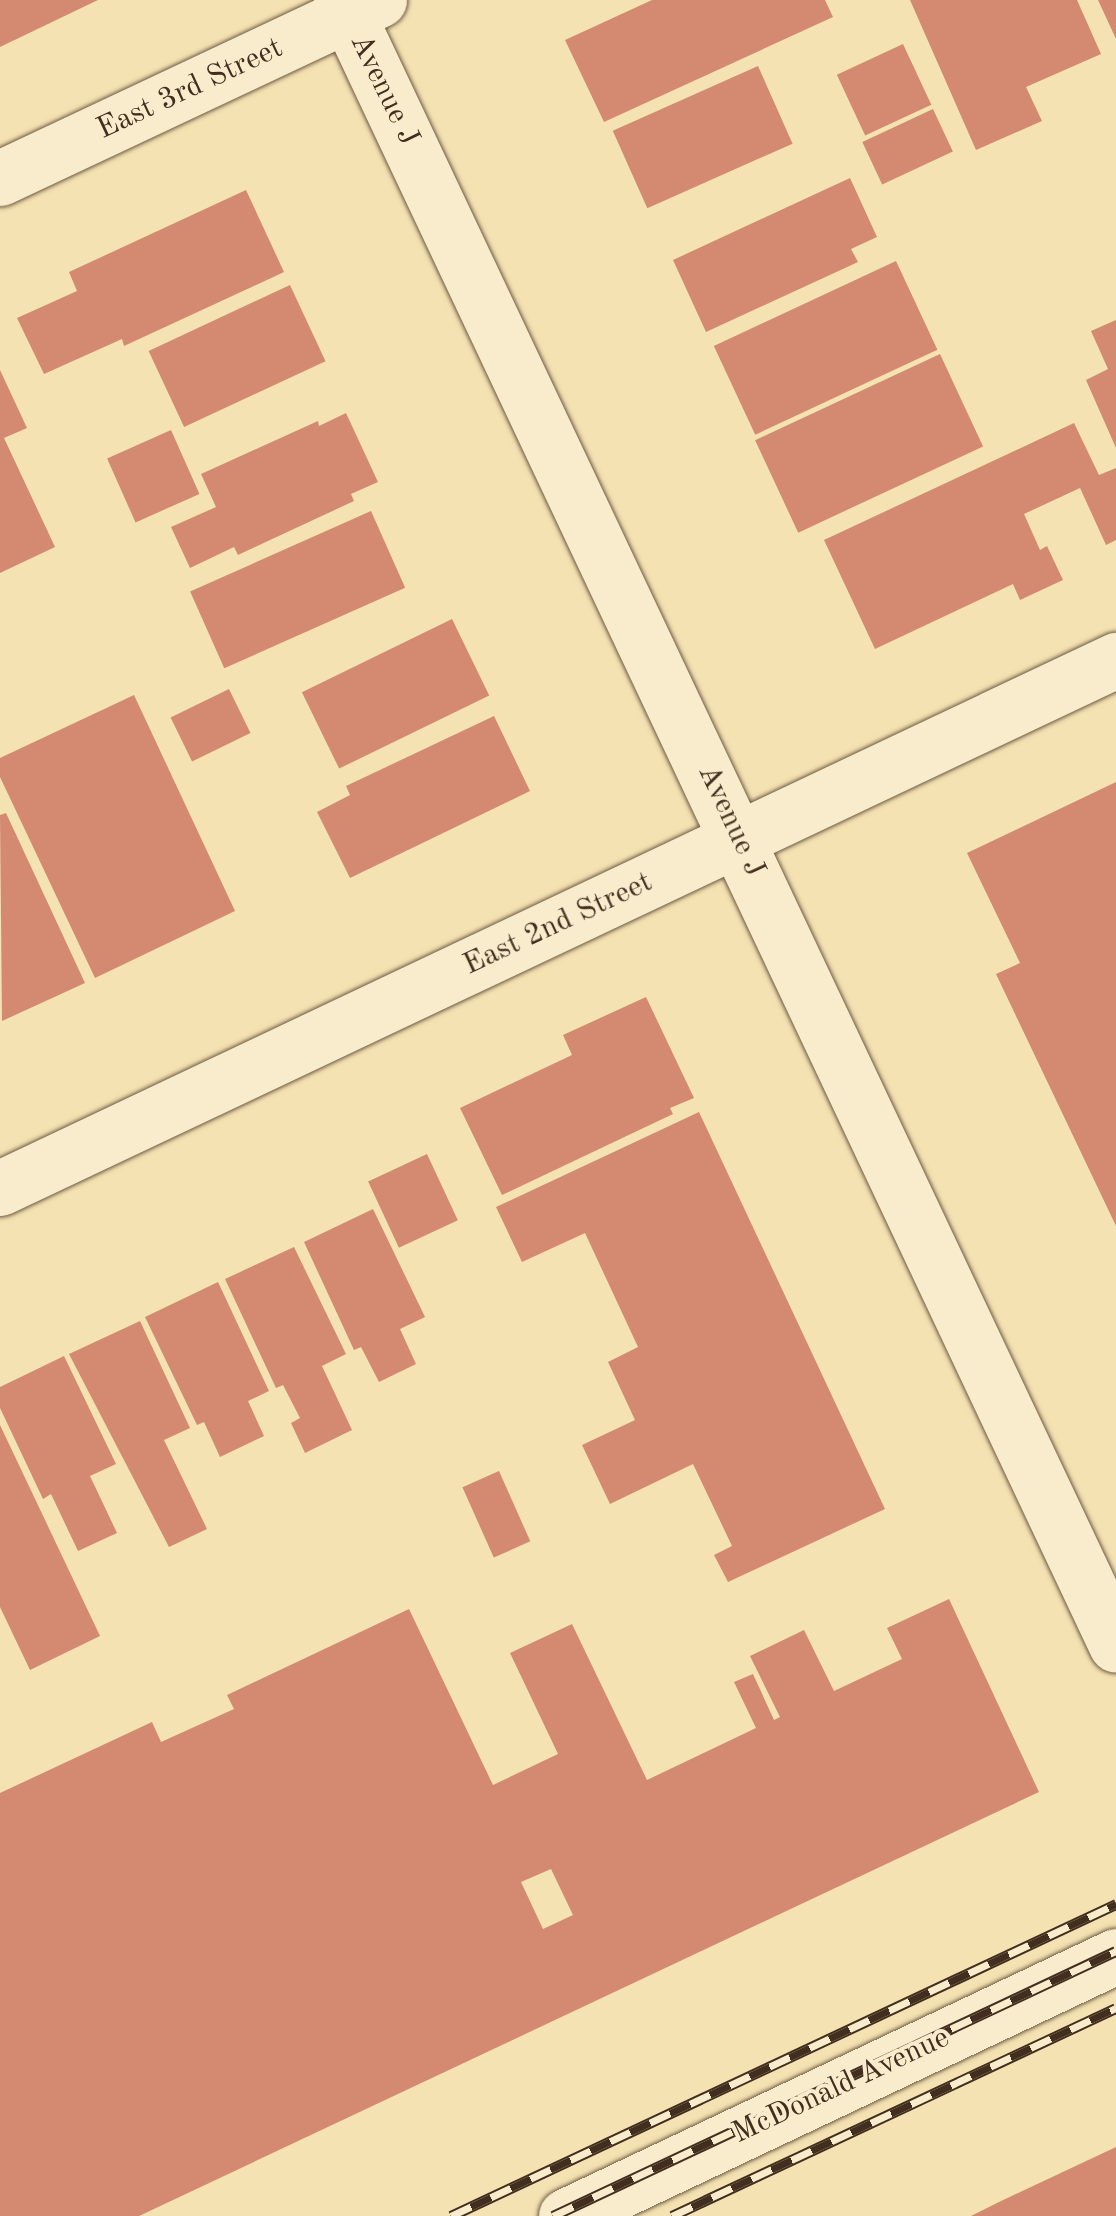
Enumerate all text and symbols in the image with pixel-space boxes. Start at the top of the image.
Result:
street label: Avenue J [342,28,426,152]
street label: East 3rd Street [91,30,289,148]
street label: Avenue J [689,759,773,883]
street label: East 2nd Street [458,864,658,984]
street label: McDonald Avenue [727,2020,955,2152]

